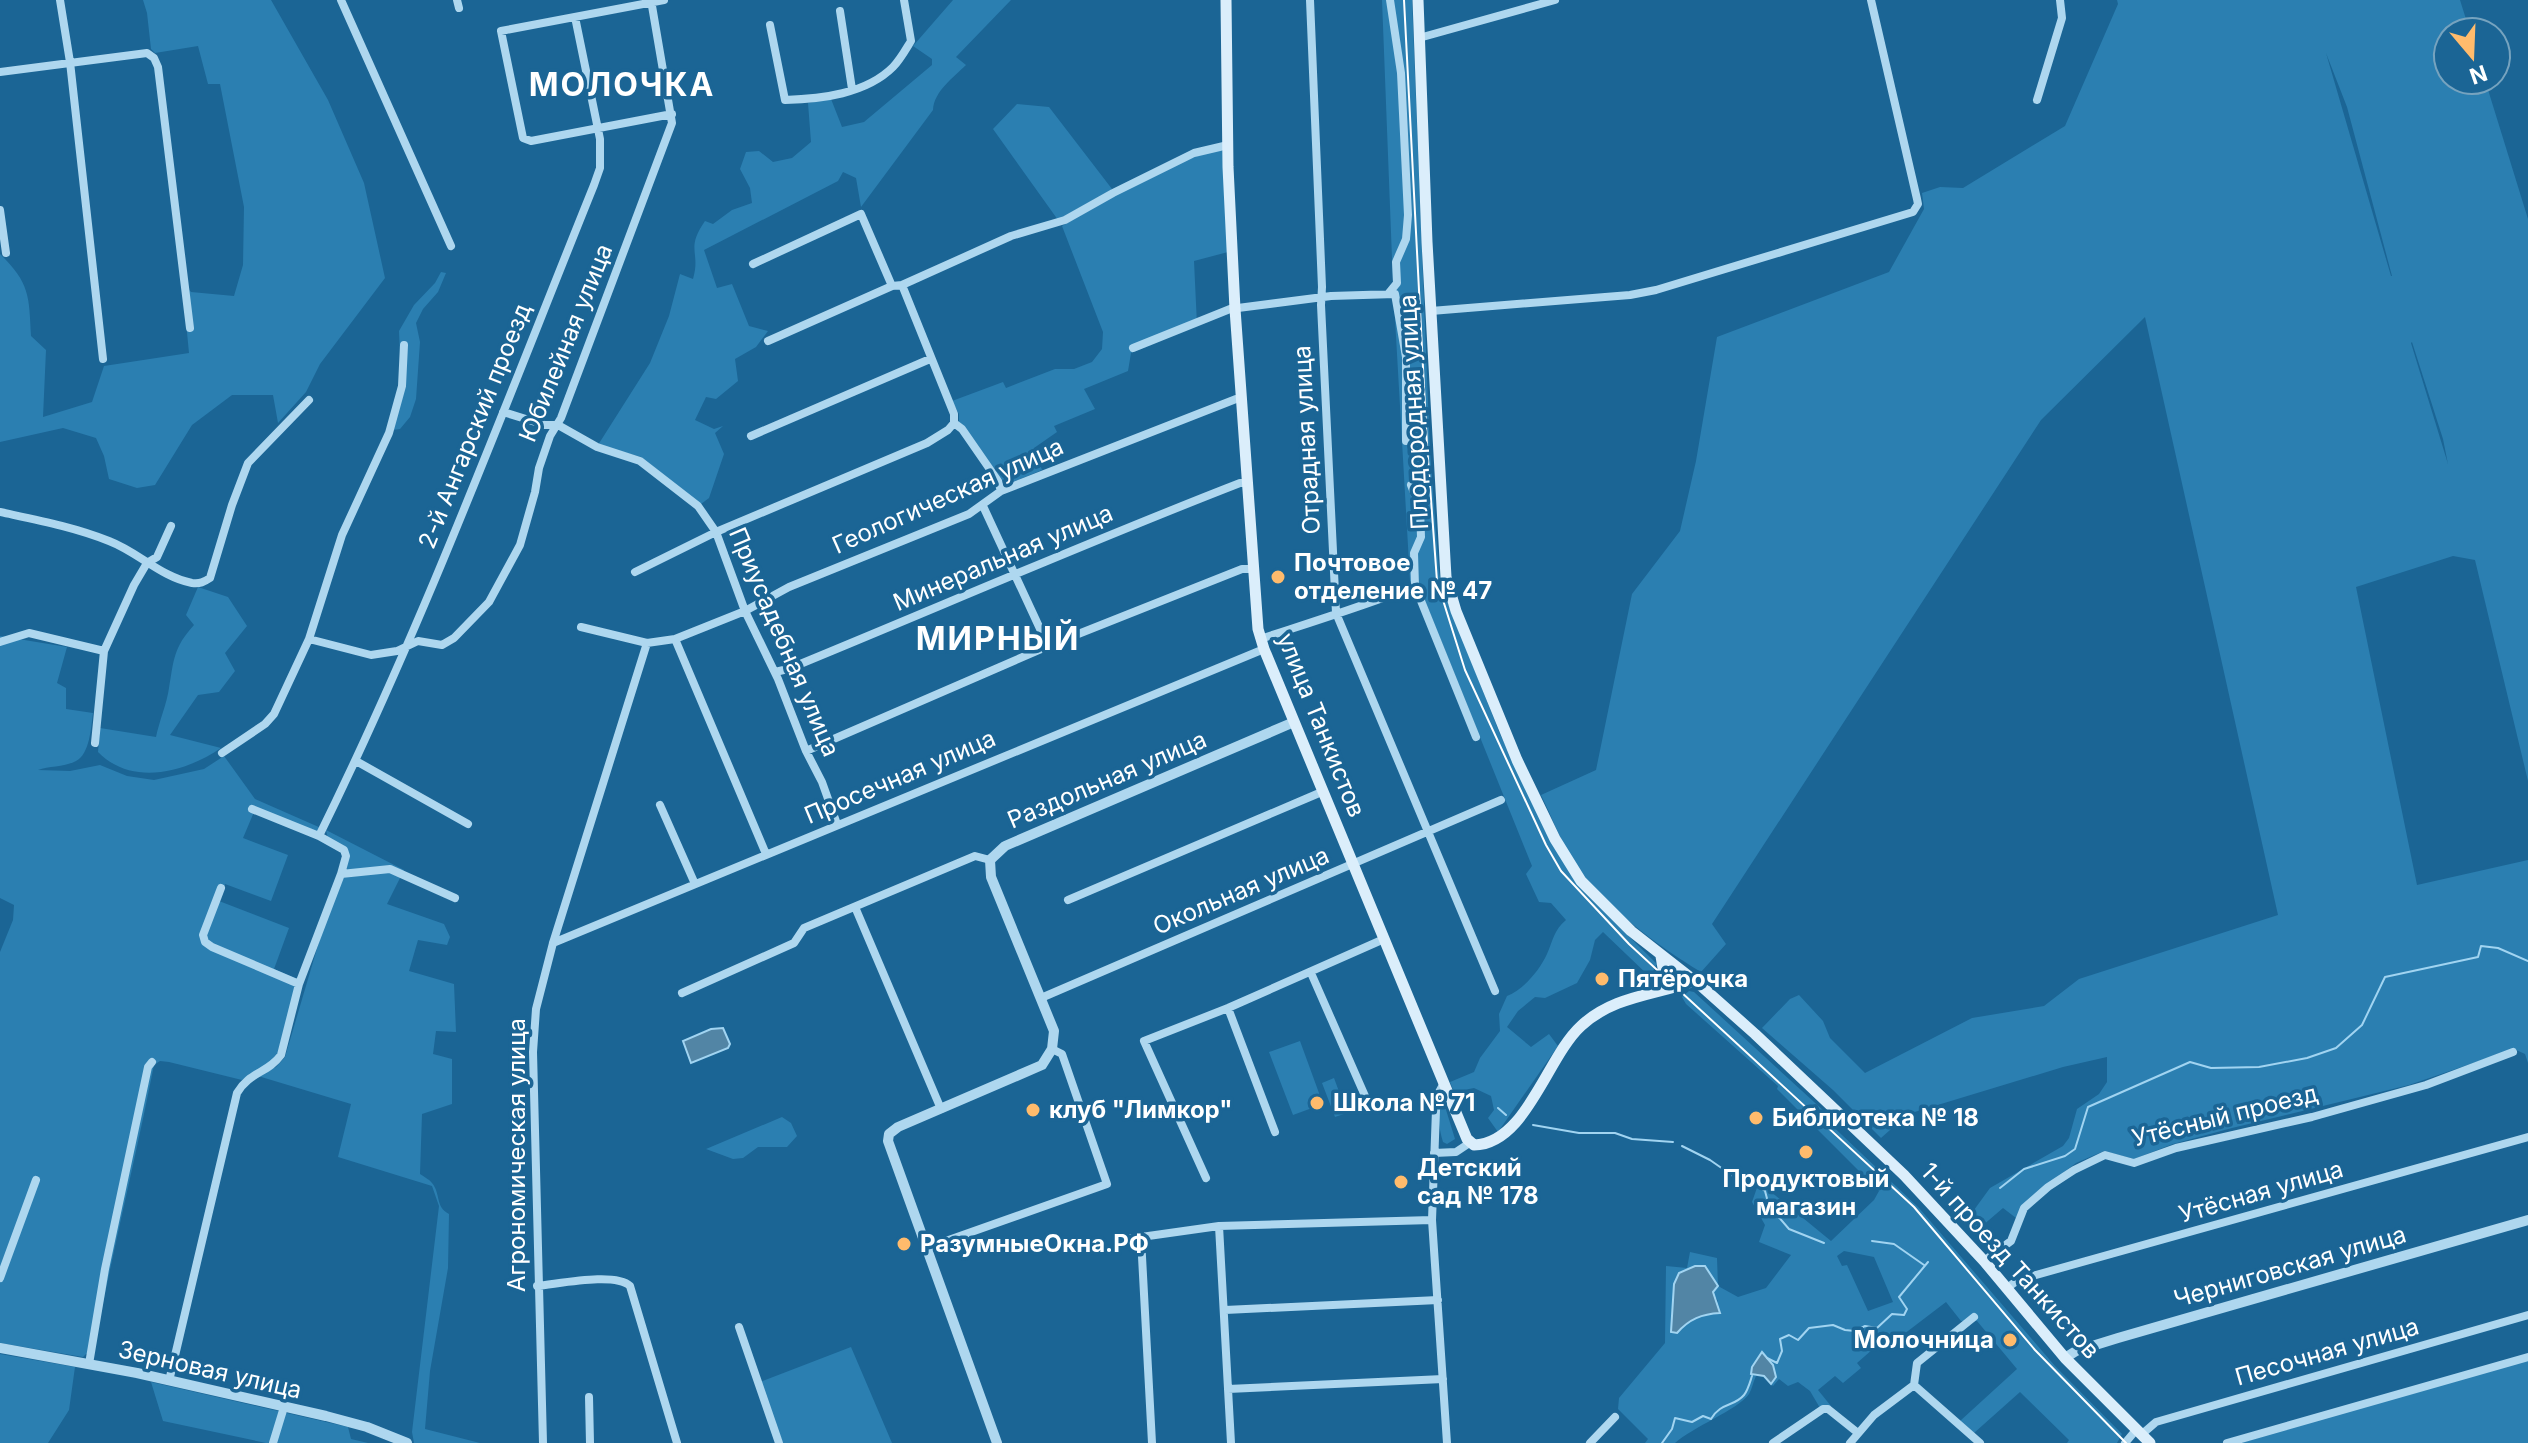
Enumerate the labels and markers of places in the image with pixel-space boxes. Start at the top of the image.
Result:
place label: Почтовое отделение № 47 [1294,548,1492,605]
marker: Почтовое отделение № 47 [1269,568,1287,586]
place label: Пятёрочка [1618,964,1748,993]
marker: Пятёрочка [1593,970,1611,988]
place label: Школа № 71 [1333,1088,1475,1117]
marker: Школа № 71 [1308,1094,1326,1112]
place label: клуб "Лимкор" [1049,1095,1233,1124]
marker: клуб "Лимкор" [1024,1101,1042,1119]
place label: Библиотека № 18 [1772,1103,1979,1132]
marker: Библиотека № 18 [1747,1109,1765,1127]
marker: Продуктовый магазин [1797,1143,1815,1161]
place label: Детский сад № 178 [1417,1153,1539,1210]
place label: Продуктовый магазин [1723,1164,1889,1221]
marker: Детский сад № 178 [1392,1173,1410,1191]
place label: РазумныеОкна.РФ [920,1229,1149,1258]
marker: РазумныеОкна.РФ [895,1235,913,1253]
place label: Молочница [1853,1325,1994,1354]
marker: Молочница [2001,1331,2019,1349]

